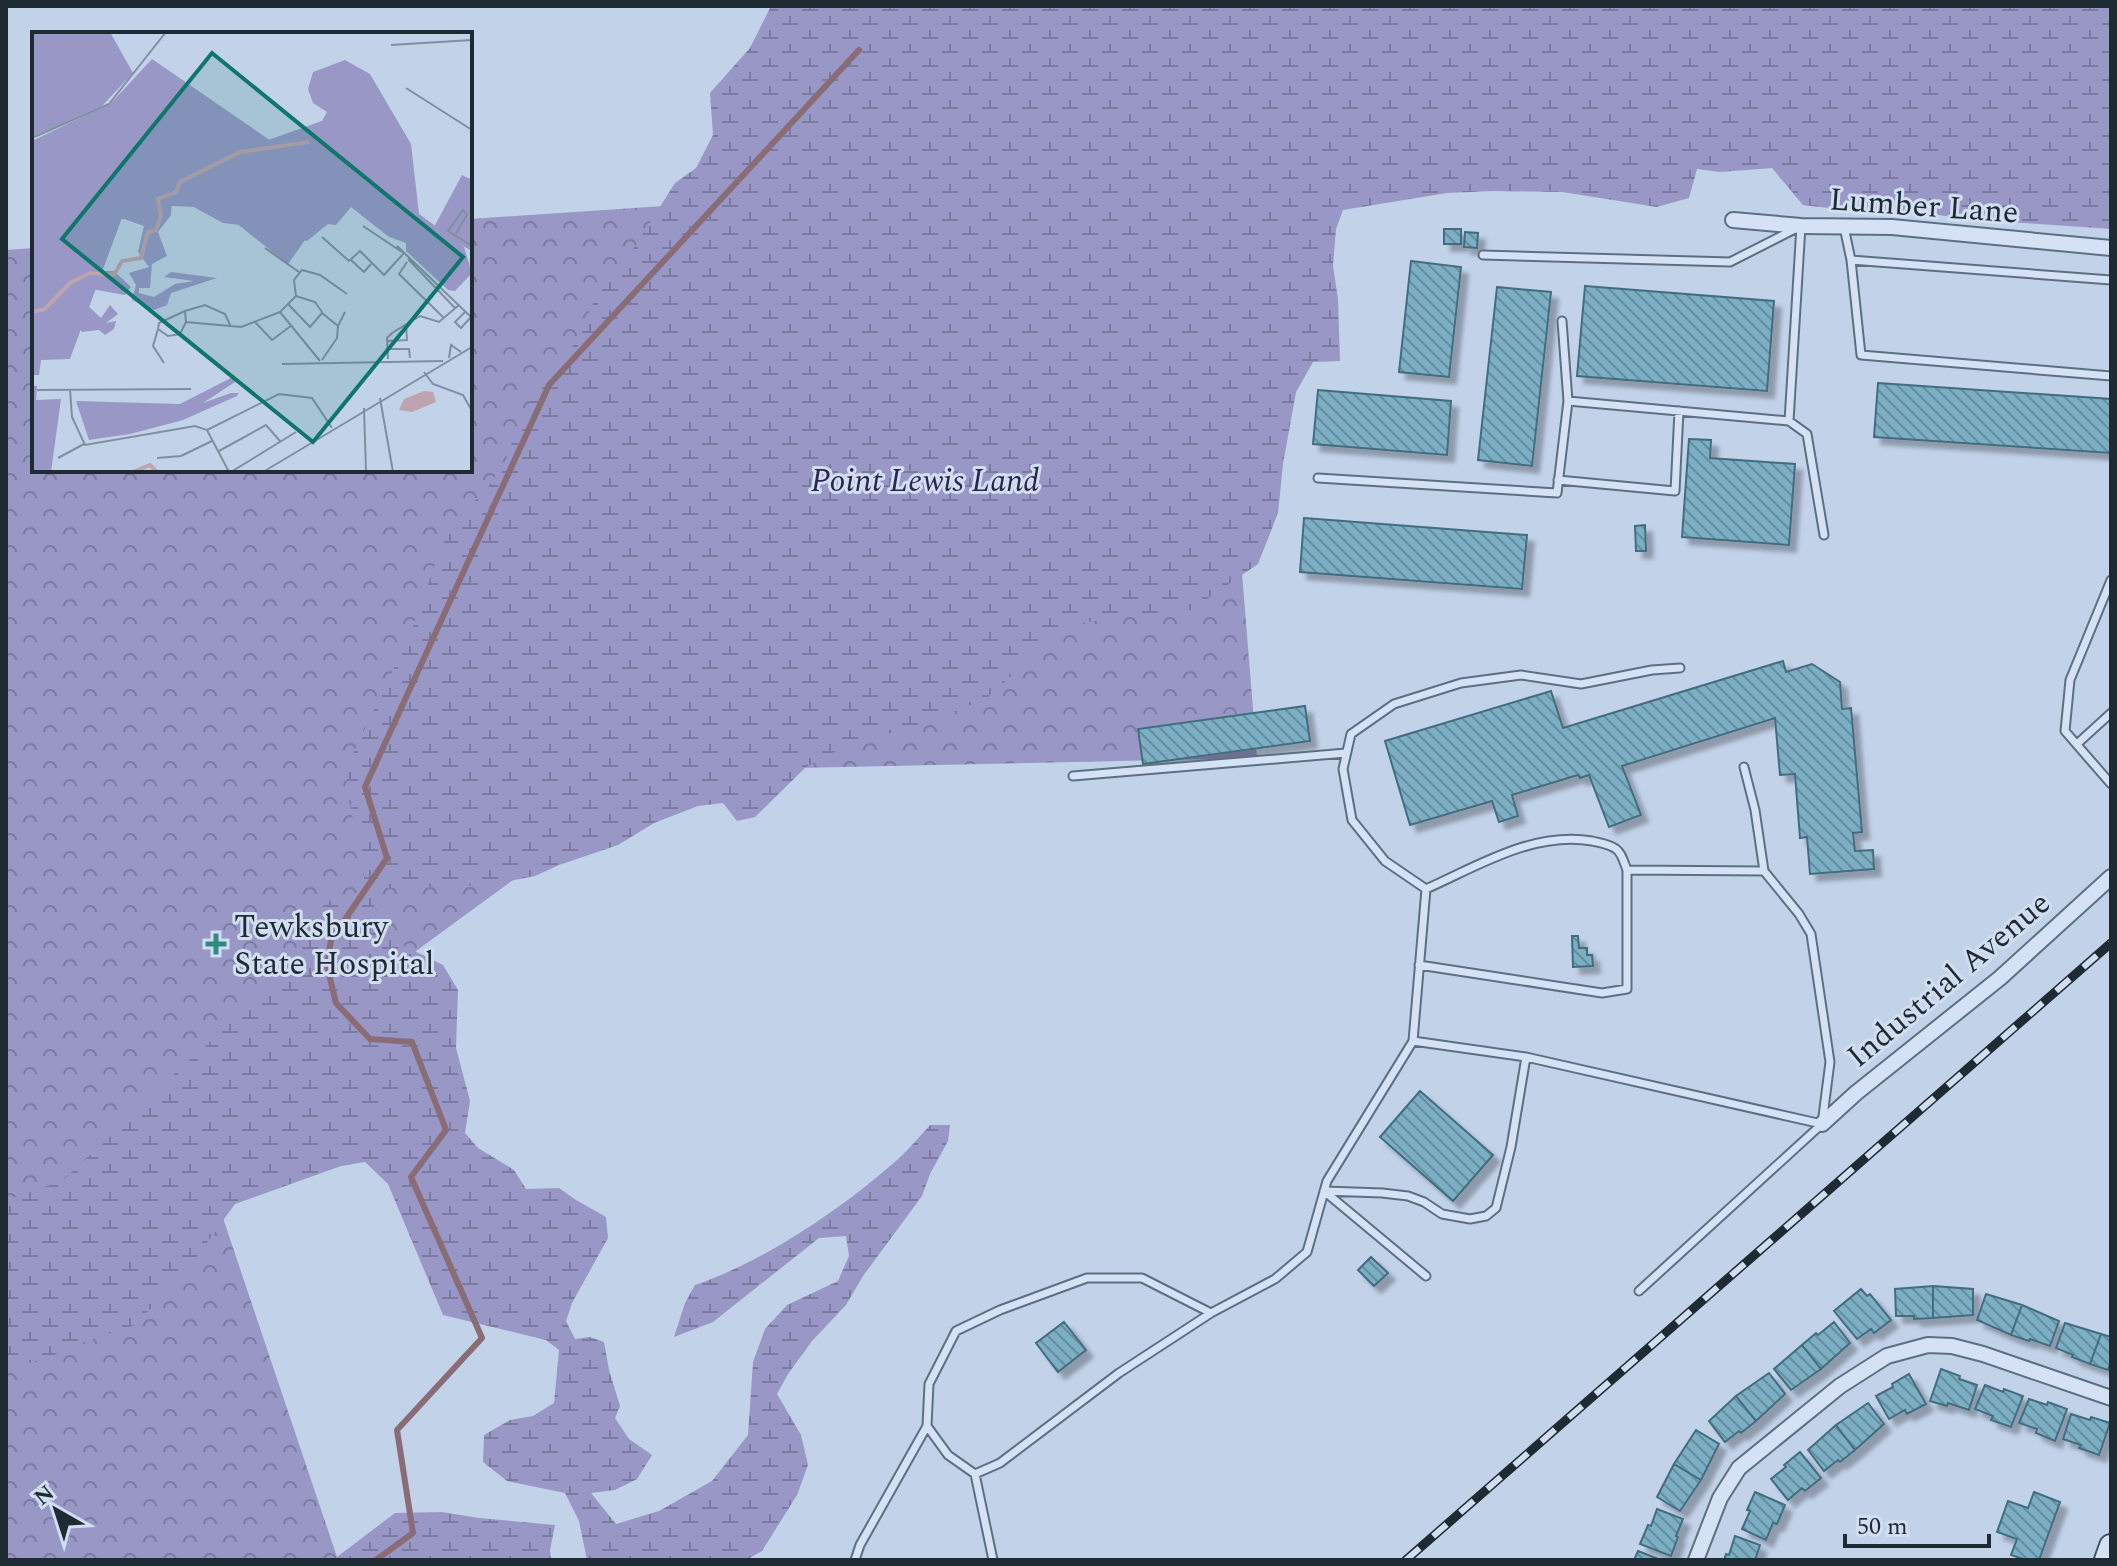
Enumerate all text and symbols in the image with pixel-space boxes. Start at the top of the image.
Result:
inset map [32,32,472,472]
street label: Lumber Lane [1828,175,2020,238]
park label: Point Lewis Land [811,457,1039,506]
street label: Industrial Avenue [1836,880,2062,1080]
place label: Tewksbury State Hospital [234,903,435,989]
marker: Tewksbury State Hospital [205,933,227,955]
north arrow [16,1470,96,1550]
text: N [27,1477,62,1514]
scale bar [1845,1498,1989,1548]
text: 50 m [1857,1509,1908,1545]

